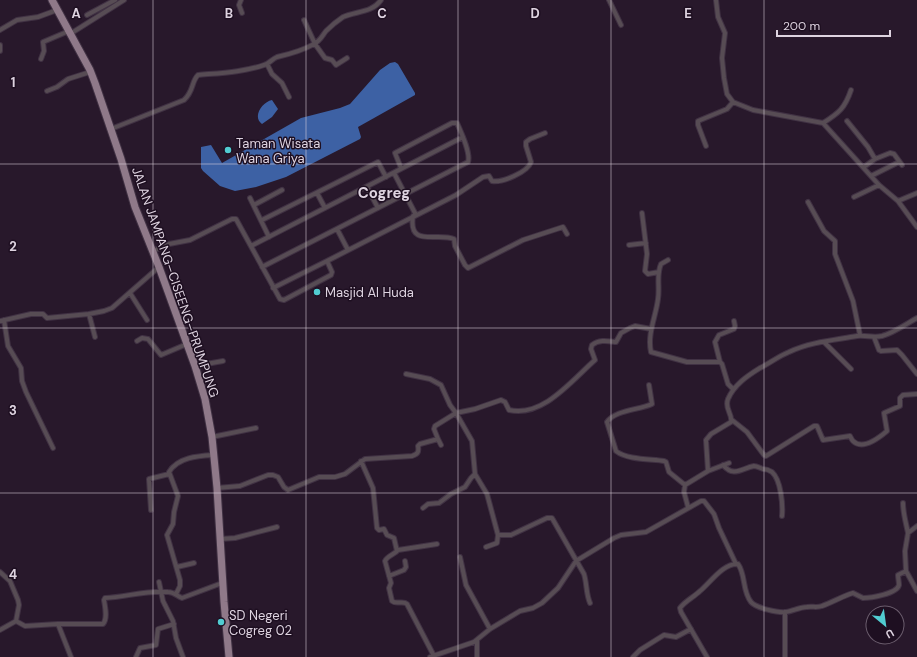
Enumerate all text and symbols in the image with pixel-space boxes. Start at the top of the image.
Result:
text: A [71,5,81,22]
text: B [225,5,233,22]
text: C [377,5,387,22]
text: D [530,5,540,22]
text: E [684,5,692,22]
scale bar [777,12,890,38]
text: 200 m [783,18,820,34]
text: 1 [11,74,15,91]
place label: Taman Wisata Wana Griya [236,135,320,167]
marker: Taman Wisata Wana Griya [223,145,233,155]
street label: JALAN JAMPANG–CISEENG–PRUMPUNG [128,165,223,400]
district label: Cogreg [358,183,410,203]
text: 2 [9,238,17,255]
place label: Masjid Al Huda [325,284,414,301]
marker: Masjid Al Huda [312,287,322,297]
text: 3 [9,402,17,419]
text: 4 [9,566,17,583]
north arrow [865,605,905,645]
place label: SD Negeri Cogreg 02 [229,607,292,639]
marker: SD Negeri Cogreg 02 [216,617,226,627]
text: U [883,626,897,642]

